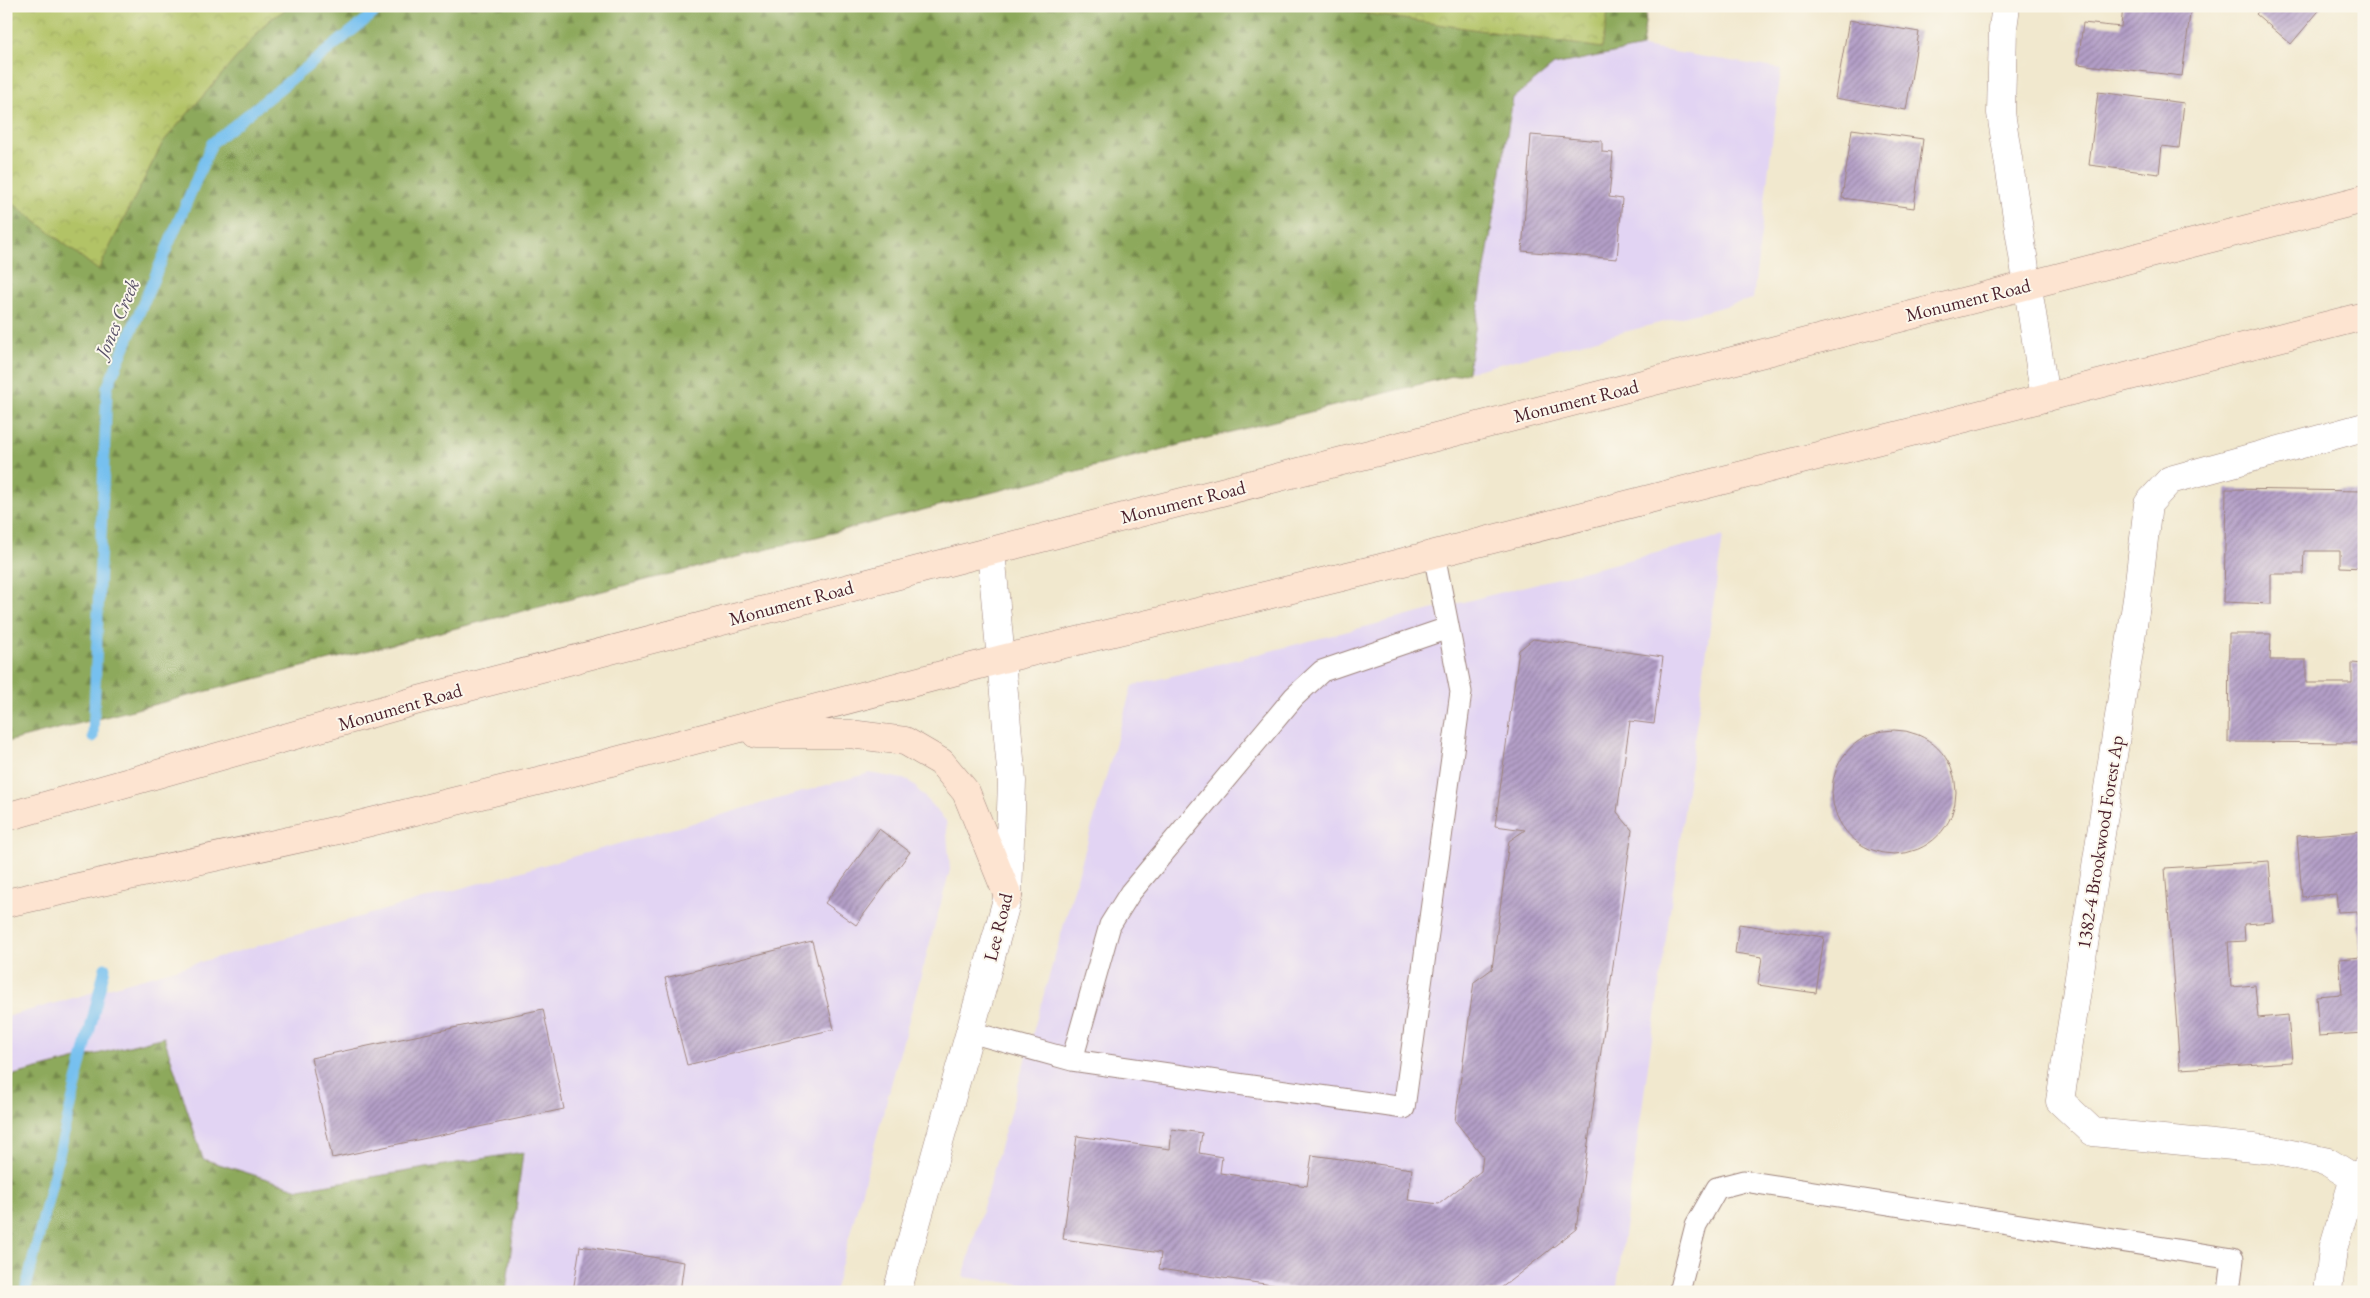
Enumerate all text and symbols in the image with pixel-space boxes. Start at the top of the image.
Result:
street label: Monument Road [1903,272,2033,328]
water label: Jones Creek [87,275,145,365]
street label: Monument Road [1511,373,1641,429]
street label: Monument Road [1118,474,1248,530]
street label: Monument Road [726,574,856,632]
street label: Monument Road [335,677,465,737]
street label: 1382-4 Brookwood Forest Ap [2071,733,2129,950]
street label: Lee Road [977,890,1019,964]

